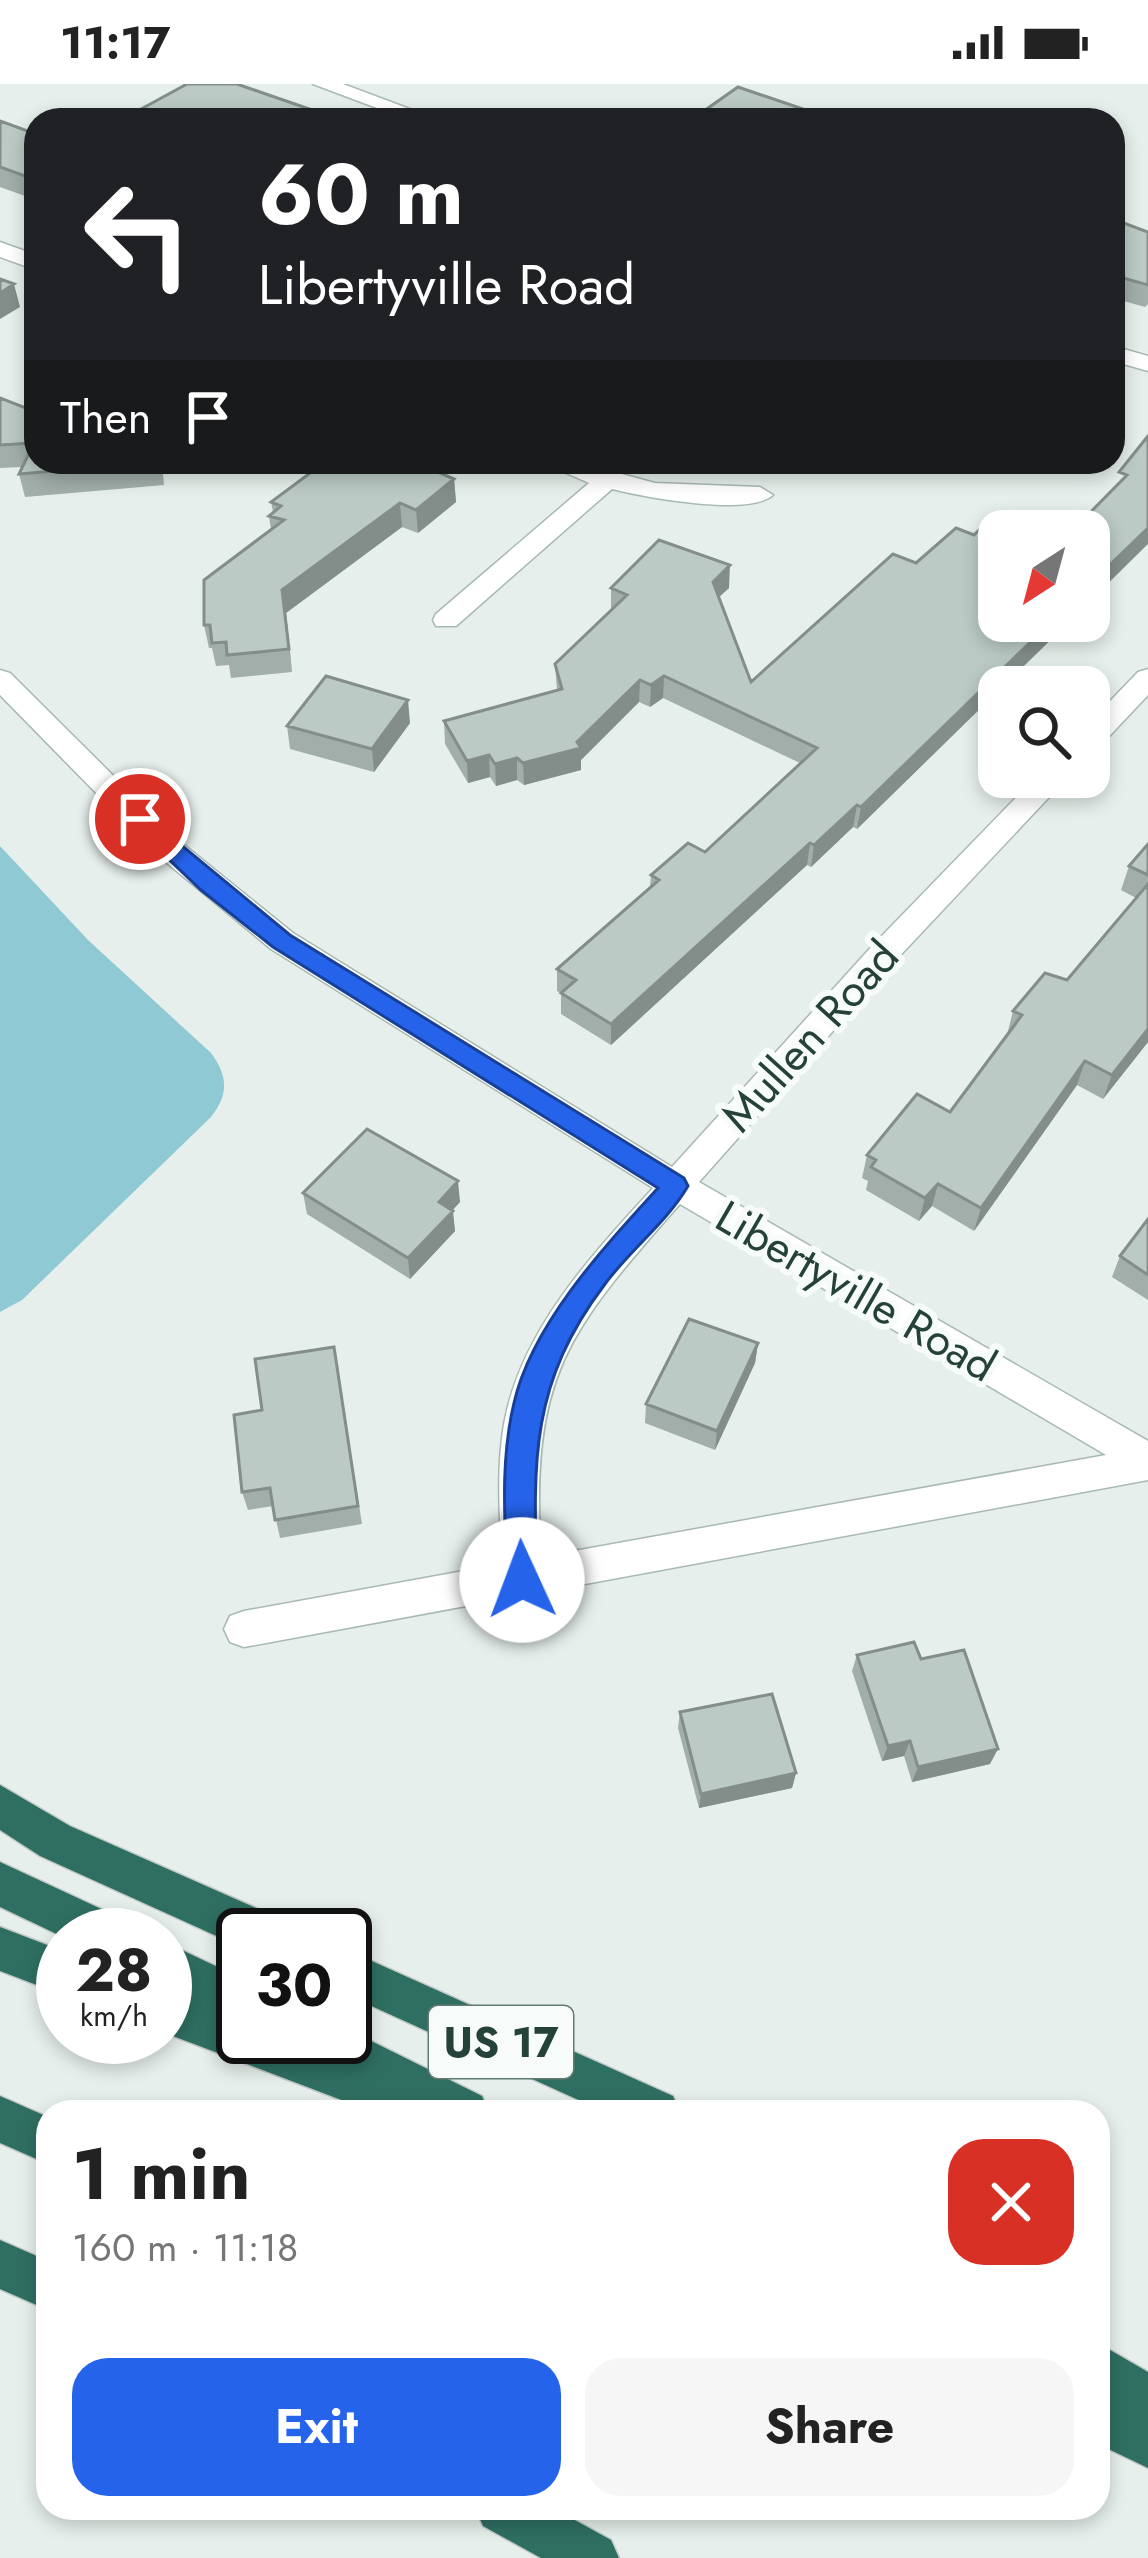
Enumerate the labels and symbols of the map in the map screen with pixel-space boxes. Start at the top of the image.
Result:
north arrow [978,510,1110,642]
pin [89,768,191,870]
street label: Mullen Road [706,926,914,1146]
street label: Libertyville Road [704,1184,1008,1398]
position arrow [459,1517,585,1643]
speed limit sign: 30 [216,1908,372,2064]
road number: US 17 [429,2006,573,2078]

